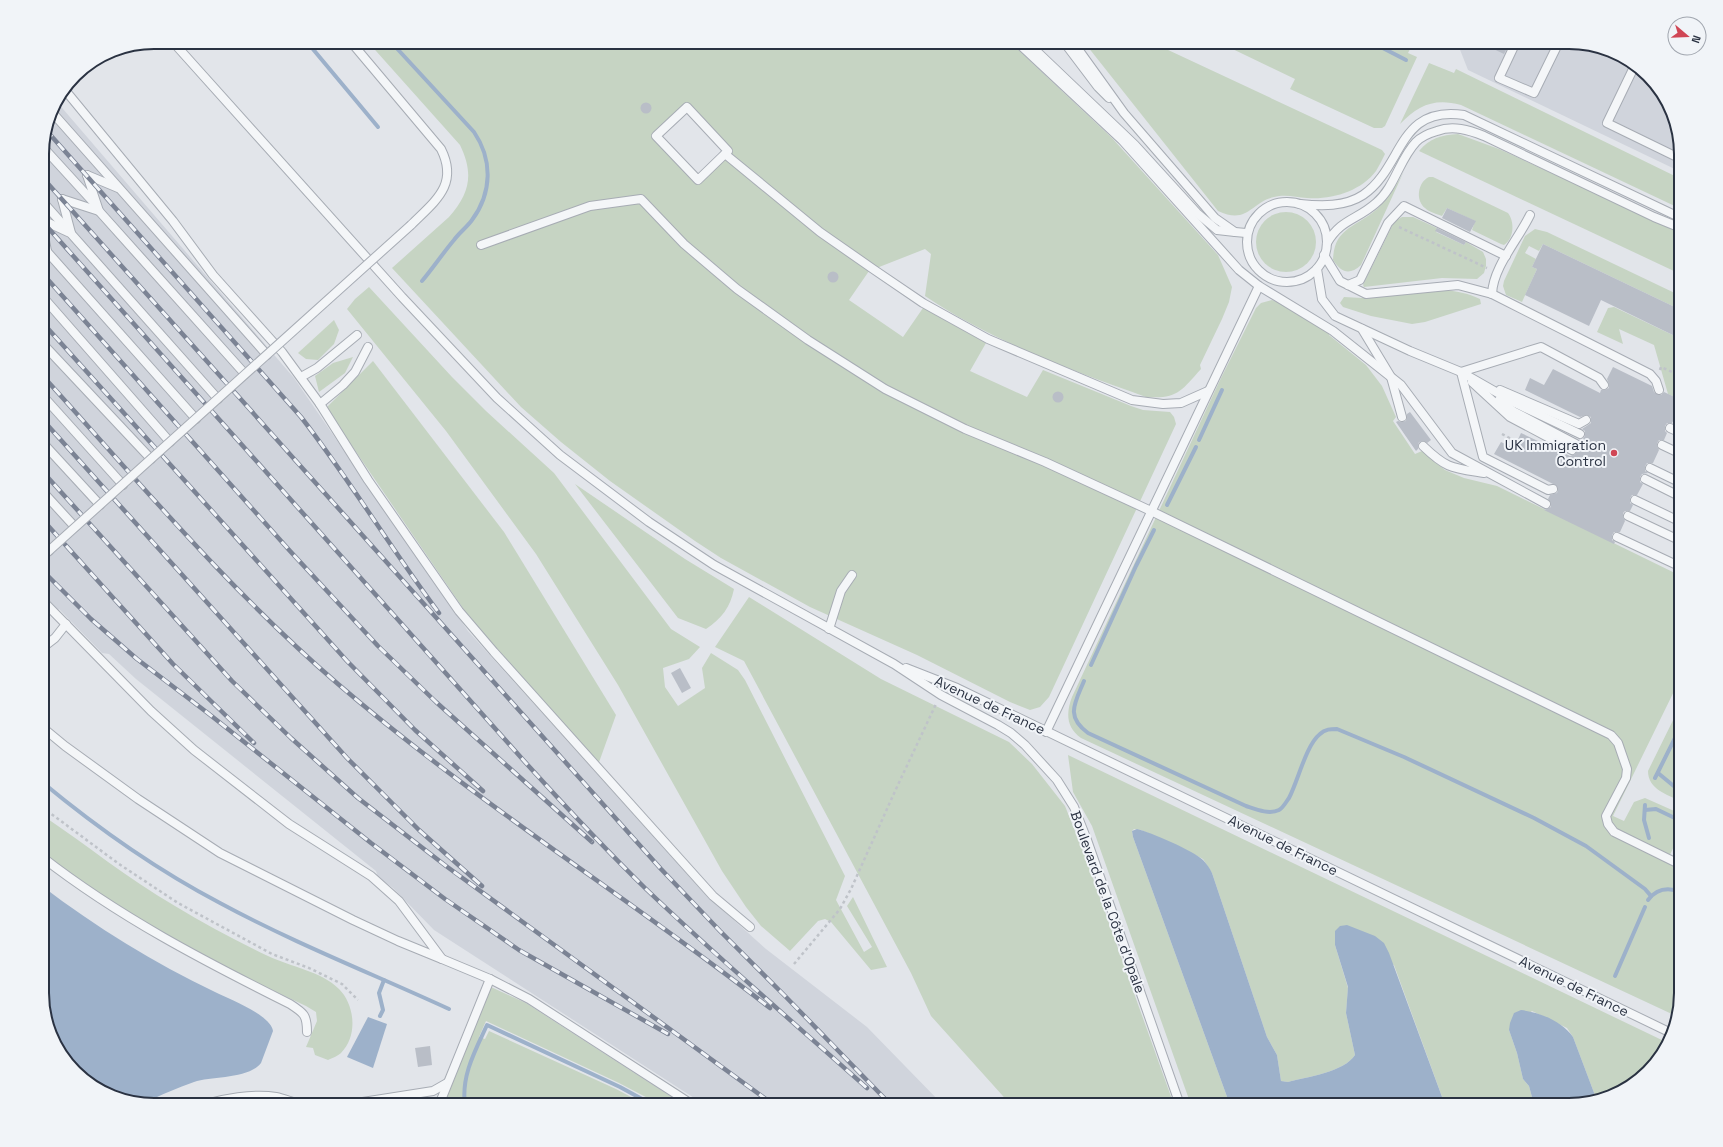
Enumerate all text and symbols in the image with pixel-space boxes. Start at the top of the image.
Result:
north arrow [1667,16,1707,56]
text: N [1689,33,1704,45]
place label: UK Immigration Control [1505,436,1606,470]
marker: UK Immigration Control [1609,448,1619,458]
street label: Avenue de France [932,672,1048,738]
street label: Boulevard de la Côte d'Opale [1067,808,1149,996]
street label: Avenue de France [1225,811,1341,879]
street label: Avenue de France [1516,952,1632,1020]

